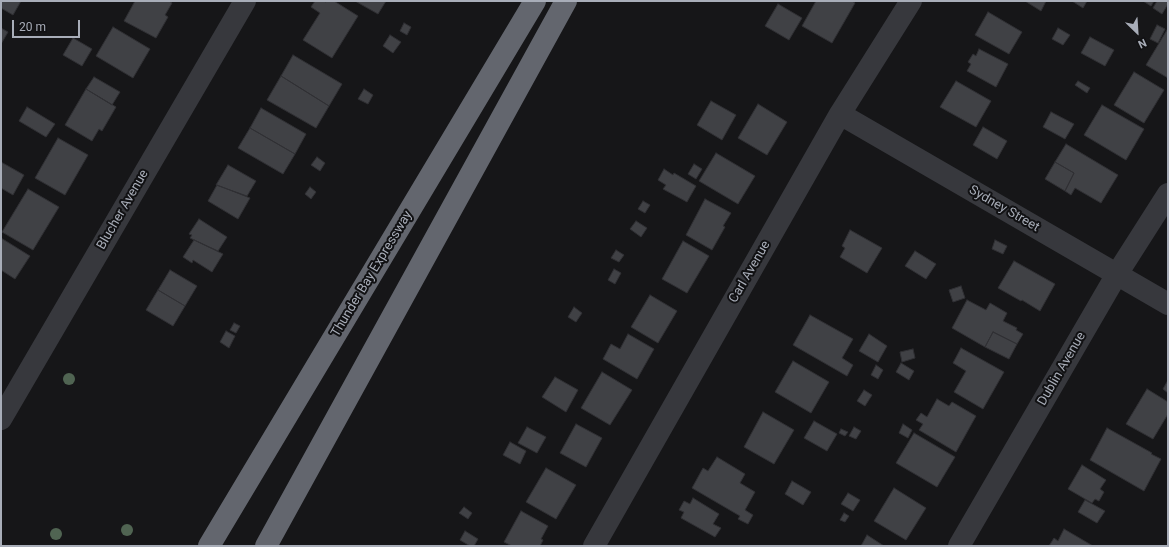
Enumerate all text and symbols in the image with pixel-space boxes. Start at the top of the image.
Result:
scale bar [14,12,82,38]
north arrow [1117,12,1157,52]
text: 20 m [19,20,46,34]
text: N [1136,36,1149,51]
street label: Blucher Avenue [94,167,152,253]
street label: Sydney Street [966,183,1042,235]
street label: Thunder Bay Expressway [328,208,416,340]
street label: Carl Avenue [726,238,774,306]
street label: Dublin Avenue [1035,329,1089,409]

